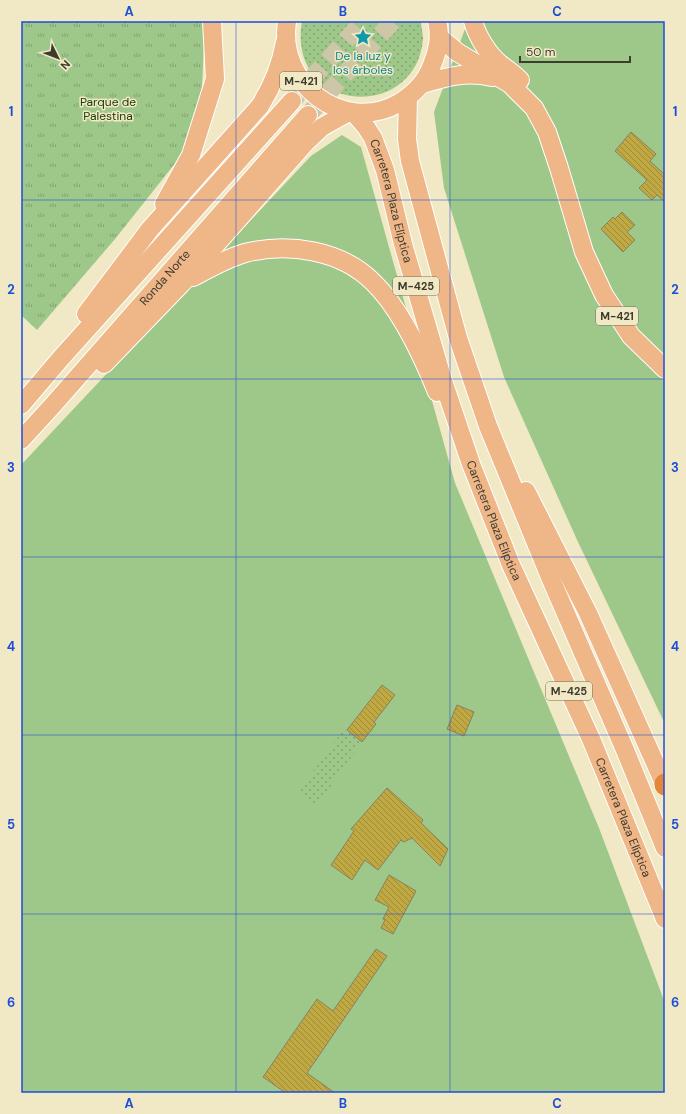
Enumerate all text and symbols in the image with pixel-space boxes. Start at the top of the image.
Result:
text: A [124,3,134,20]
text: B [339,3,347,20]
text: C [552,3,562,20]
place icon: De la luz y los árboles [353,27,373,47]
north arrow [38,38,78,78]
scale bar [520,38,630,64]
text: 50 m [526,44,555,60]
place label: De la luz y los árboles [333,48,393,78]
text: N [57,57,73,73]
road number: M-421 [280,72,322,90]
park label: Parque de Palestina [80,94,136,124]
text: 1 [9,103,13,120]
text: 1 [673,103,677,120]
street label: Carretera Plaza Elíptica [366,137,416,265]
street label: Ronda Norte [136,246,194,309]
road number: M-425 [393,277,439,295]
text: 2 [7,281,15,298]
text: 2 [671,281,679,298]
road number: M-421 [596,307,638,325]
street label: Carretera Plaza Elíptica [462,458,525,583]
text: 3 [7,459,15,476]
text: 3 [671,459,679,476]
text: 4 [7,638,15,655]
text: 4 [671,638,679,655]
road number: M-425 [546,682,592,700]
street label: Carretera Plaza Elíptica [592,755,655,880]
text: 5 [7,816,15,833]
text: 5 [671,816,679,833]
text: 6 [7,994,15,1011]
text: 6 [671,994,679,1011]
text: A [124,1095,134,1112]
text: B [339,1095,347,1112]
text: C [552,1095,562,1112]

